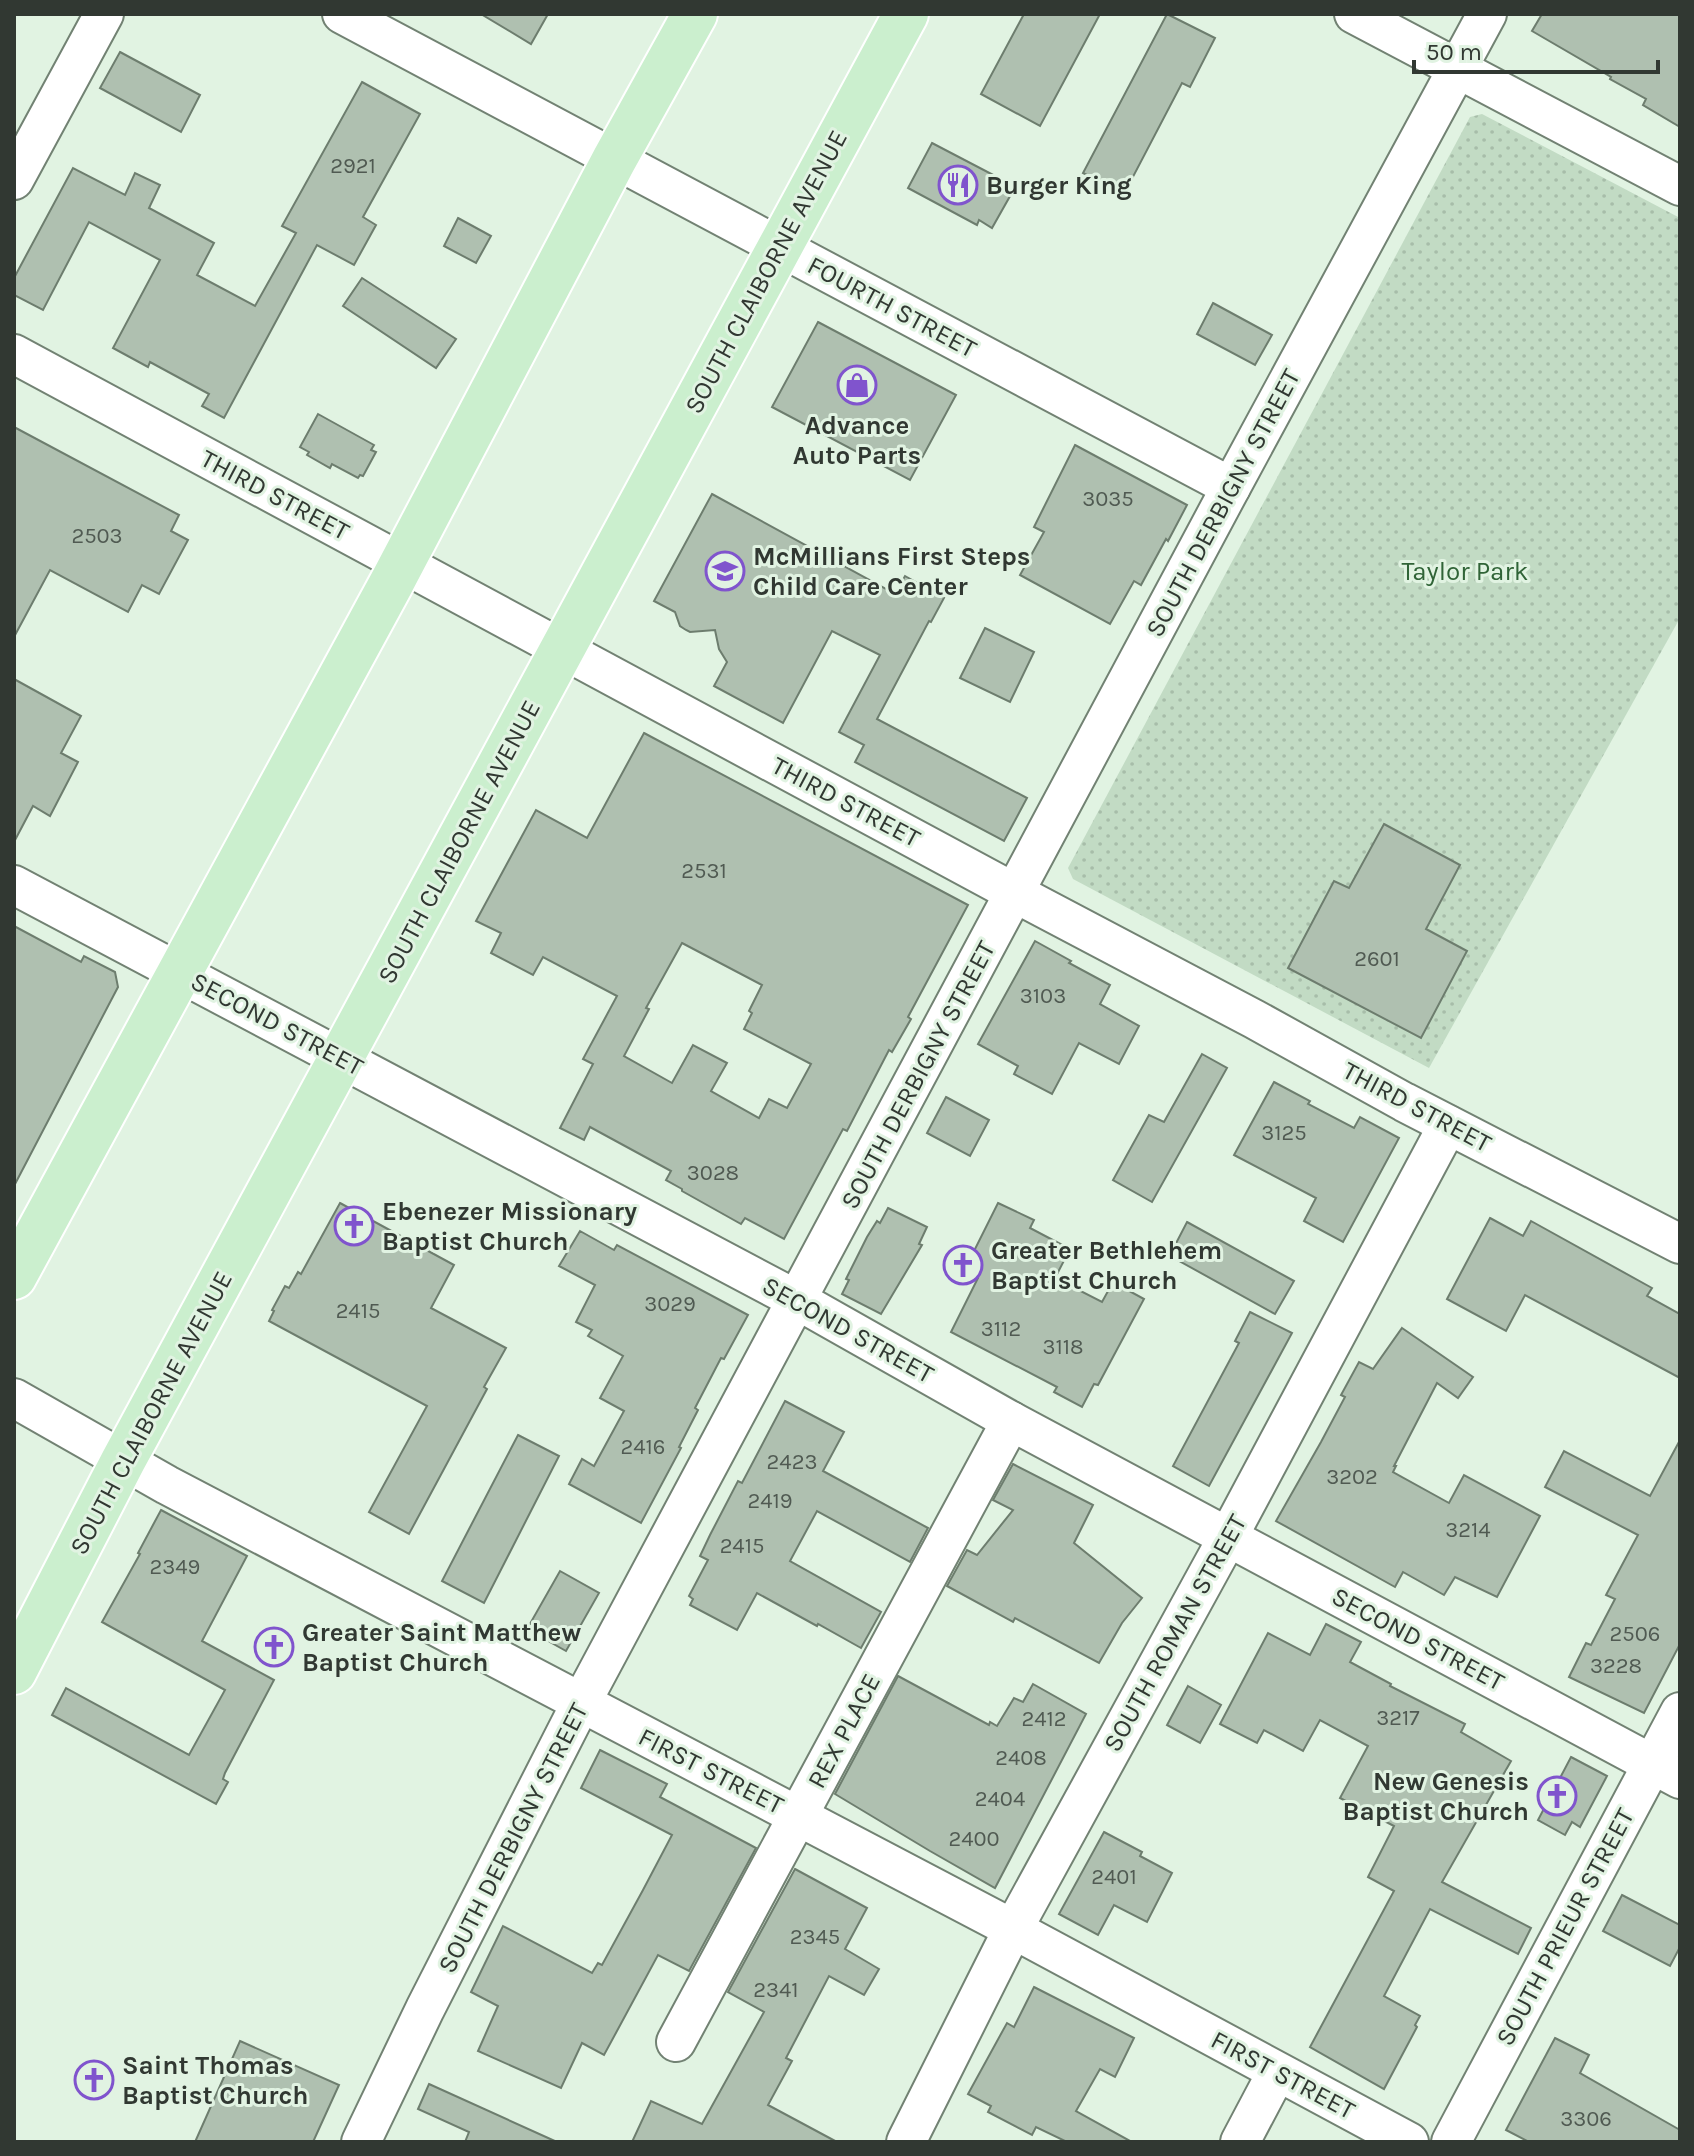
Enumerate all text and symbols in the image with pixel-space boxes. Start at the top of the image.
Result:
scale bar [1414,24,1658,74]
text: 50 m [1426,38,1482,66]
street label: SOUTH CLAIBORNE AVENUE [678,125,854,419]
house number: 2921 [330,153,376,179]
restaurant icon: Burger King [937,164,979,206]
place label: Burger King [986,170,1132,201]
street label: FOURTH STREET [802,249,982,365]
shop icon: Advance Auto Parts [836,364,878,406]
street label: SOUTH DERBIGNY STREET [1139,364,1307,642]
place label: Advance Auto Parts [793,410,921,471]
street label: THIRD STREET [195,443,355,547]
house number: 3035 [1082,486,1134,512]
house number: 2503 [71,523,123,549]
place label: McMillians First Steps Child Care Center [753,541,1031,602]
school or university icon: McMillians First Steps Child Care Center [704,550,746,592]
park label: Taylor Park [1402,556,1528,587]
street label: SOUTH CLAIBORNE AVENUE [371,695,547,989]
street label: THIRD STREET [766,750,926,854]
house number: 2531 [681,858,727,884]
street label: SOUTH DERBIGNY STREET [834,936,1002,1214]
house number: 2601 [1354,946,1400,972]
street label: SECOND STREET [185,965,369,1083]
house number: 3103 [1020,983,1066,1009]
street label: THIRD STREET [1337,1055,1497,1159]
house number: 3125 [1261,1120,1307,1146]
house number: 3028 [687,1160,739,1186]
place label: Ebenezer Missionary Baptist Church [382,1196,637,1257]
church icon: Ebenezer Missionary Baptist Church [333,1205,375,1247]
place label: Greater Bethlehem Baptist Church [991,1235,1222,1296]
church icon: Greater Bethlehem Baptist Church [942,1244,984,1286]
street label: SOUTH CLAIBORNE AVENUE [63,1266,239,1560]
street label: SECOND STREET [757,1270,939,1390]
house number: 3029 [644,1291,696,1317]
house number: 2415 [336,1298,380,1324]
house number: 3112 [981,1316,1021,1342]
house number: 3118 [1042,1334,1084,1360]
house number: 2416 [621,1434,665,1460]
house number: 2423 [767,1449,817,1475]
house number: 3202 [1326,1464,1378,1490]
house number: 2419 [747,1488,793,1514]
street label: SOUTH ROMAN STREET [1097,1509,1253,1757]
house number: 3214 [1445,1517,1491,1543]
house number: 2415 [720,1533,764,1559]
house number: 2349 [150,1554,200,1580]
street label: SECOND STREET [1326,1580,1510,1698]
place label: Greater Saint Matthew Baptist Church [302,1617,581,1678]
house number: 2506 [1610,1621,1660,1647]
church icon: Greater Saint Matthew Baptist Church [253,1626,295,1668]
house number: 3228 [1590,1653,1642,1679]
street label: REX PLACE [801,1668,887,1794]
street label: SOUTH DERBIGNY STREET [431,1698,595,1978]
house number: 3217 [1376,1705,1420,1731]
house number: 2412 [1021,1706,1067,1732]
street label: FIRST STREET [633,1721,789,1821]
house number: 2408 [995,1745,1047,1771]
place label: New Genesis Baptist Church [1343,1766,1529,1827]
church icon: New Genesis Baptist Church [1536,1775,1578,1817]
house number: 2404 [975,1786,1025,1812]
street label: SOUTH PRIEUR STREET [1489,1803,1641,2051]
house number: 2400 [948,1826,1000,1852]
house number: 2401 [1091,1864,1137,1890]
house number: 2345 [790,1924,840,1950]
house number: 2341 [753,1977,799,2003]
street label: FIRST STREET [1206,2024,1360,2126]
place label: Saint Thomas Baptist Church [122,2050,308,2111]
church icon: Saint Thomas Baptist Church [73,2059,115,2101]
house number: 3306 [1560,2106,1612,2132]

